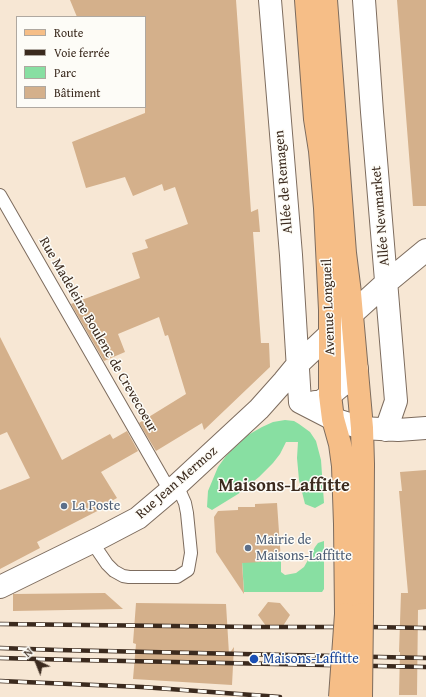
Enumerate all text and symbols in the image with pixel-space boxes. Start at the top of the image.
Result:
legend [16,16,146,108]
text: Route [54,24,83,41]
text: Voie ferrée [54,44,110,61]
text: Parc [54,64,76,81]
text: Bâtiment [54,84,101,101]
street label: Allée de Remagen [271,130,297,234]
street label: Allée Newmarket [368,165,394,267]
street label: Rue Madeleine Boulenc de Crevecoeur [35,234,161,436]
street label: Avenue Longueil [319,258,339,356]
street label: Rue Jean Mermoz [133,443,221,523]
district label: Maisons-Laffitte [218,475,350,497]
place label: La Poste [72,498,120,514]
marker: La Poste [59,501,69,511]
place label: Mairie de Maisons-Laffitte [256,532,352,564]
marker: Mairie de Maisons-Laffitte [243,543,253,553]
north arrow [16,641,56,681]
text: N [20,644,36,661]
place label: Maisons-Laffitte [263,651,359,667]
marker: Maisons-Laffitte [248,653,260,665]

